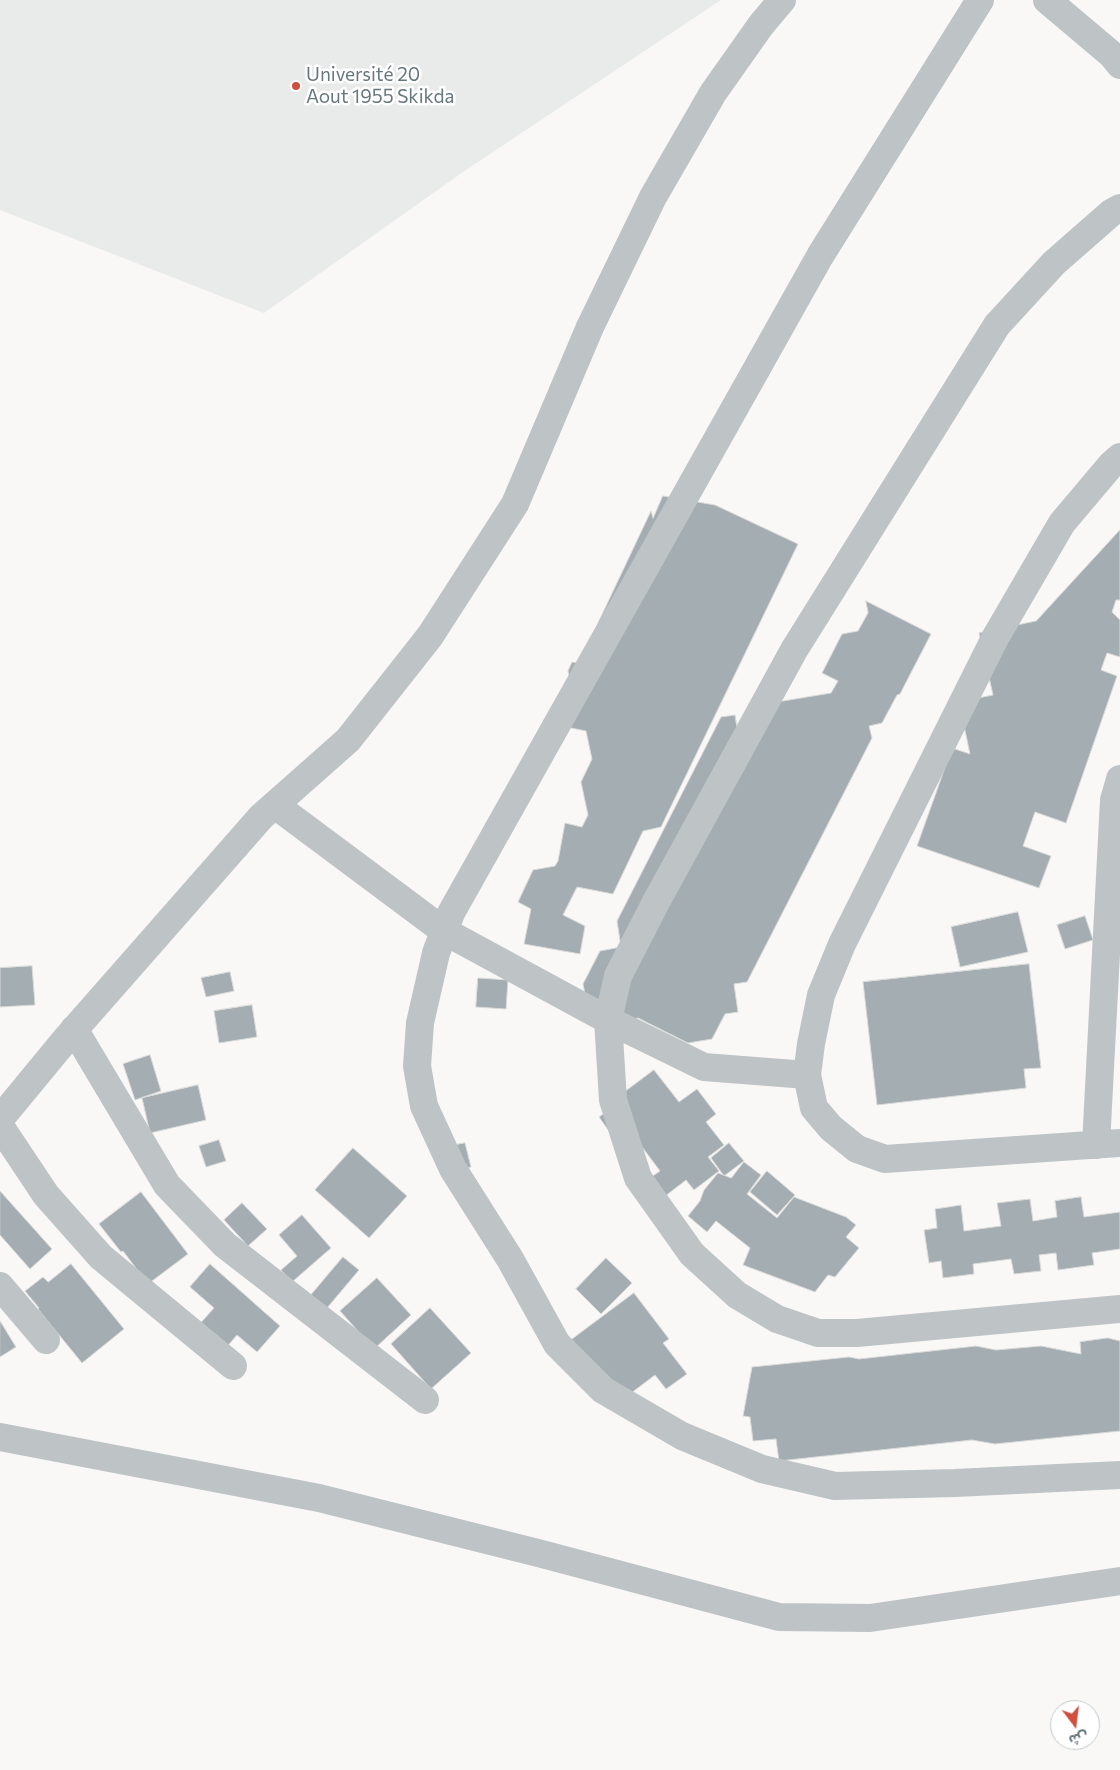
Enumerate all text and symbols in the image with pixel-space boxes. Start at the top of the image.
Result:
place label: Université 20 Aout 1955 Skikda [306,64,454,108]
marker: Université 20 Aout 1955 Skikda [290,80,302,92]
north arrow [1050,1700,1100,1750]
text: ش [1067,1728,1090,1750]

